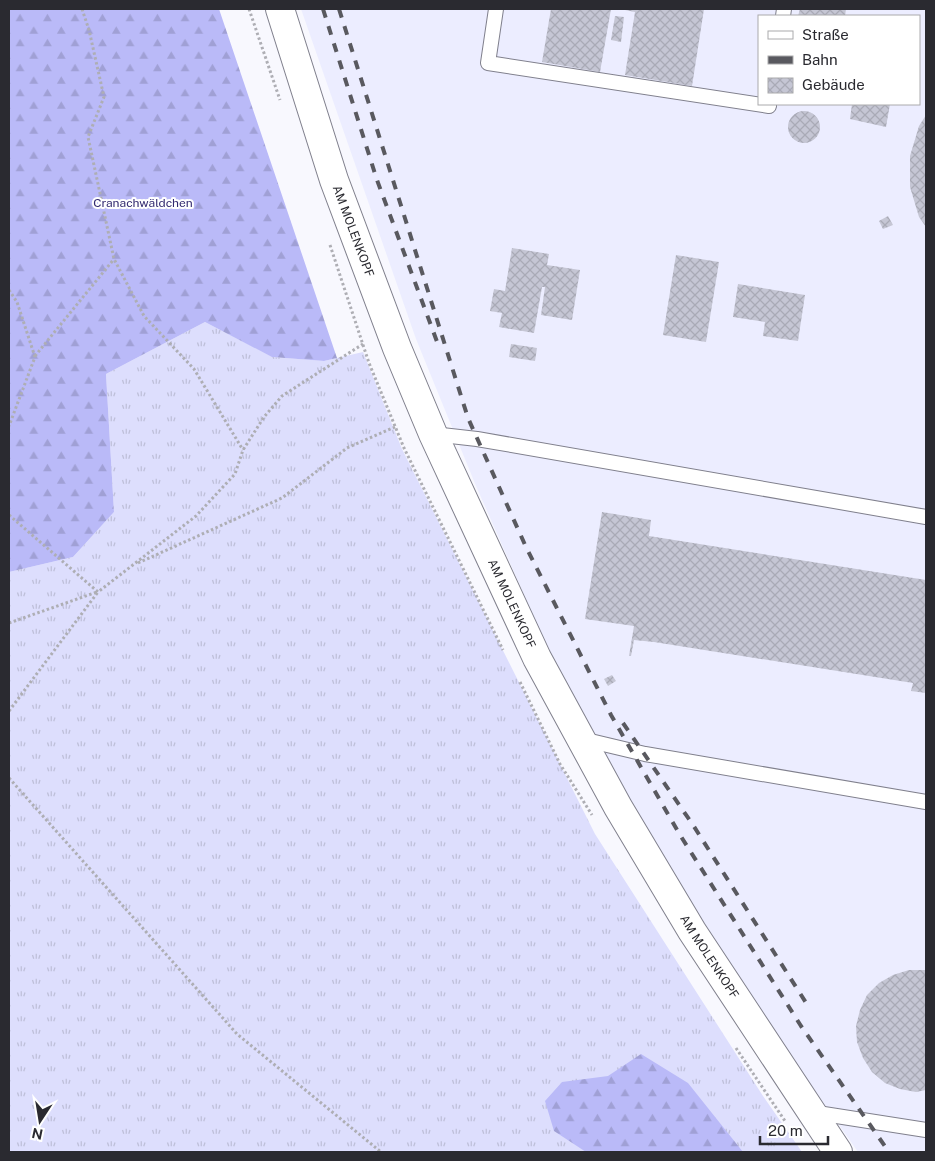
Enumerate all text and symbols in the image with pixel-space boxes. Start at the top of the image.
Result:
legend [758,15,920,105]
text: Straße [802,26,849,43]
text: Bahn [802,51,838,68]
text: Gebäude [802,76,865,93]
street label: AM MOLENKOPF [330,183,377,279]
park label: Cranachwäldchen [93,196,193,210]
street label: AM MOLENKOPF [485,557,539,651]
street label: AM MOLENKOPF [677,912,742,1001]
north arrow [15,1096,65,1146]
scale bar [760,1114,828,1146]
text: 20 m [768,1122,803,1139]
text: N [30,1125,44,1143]

